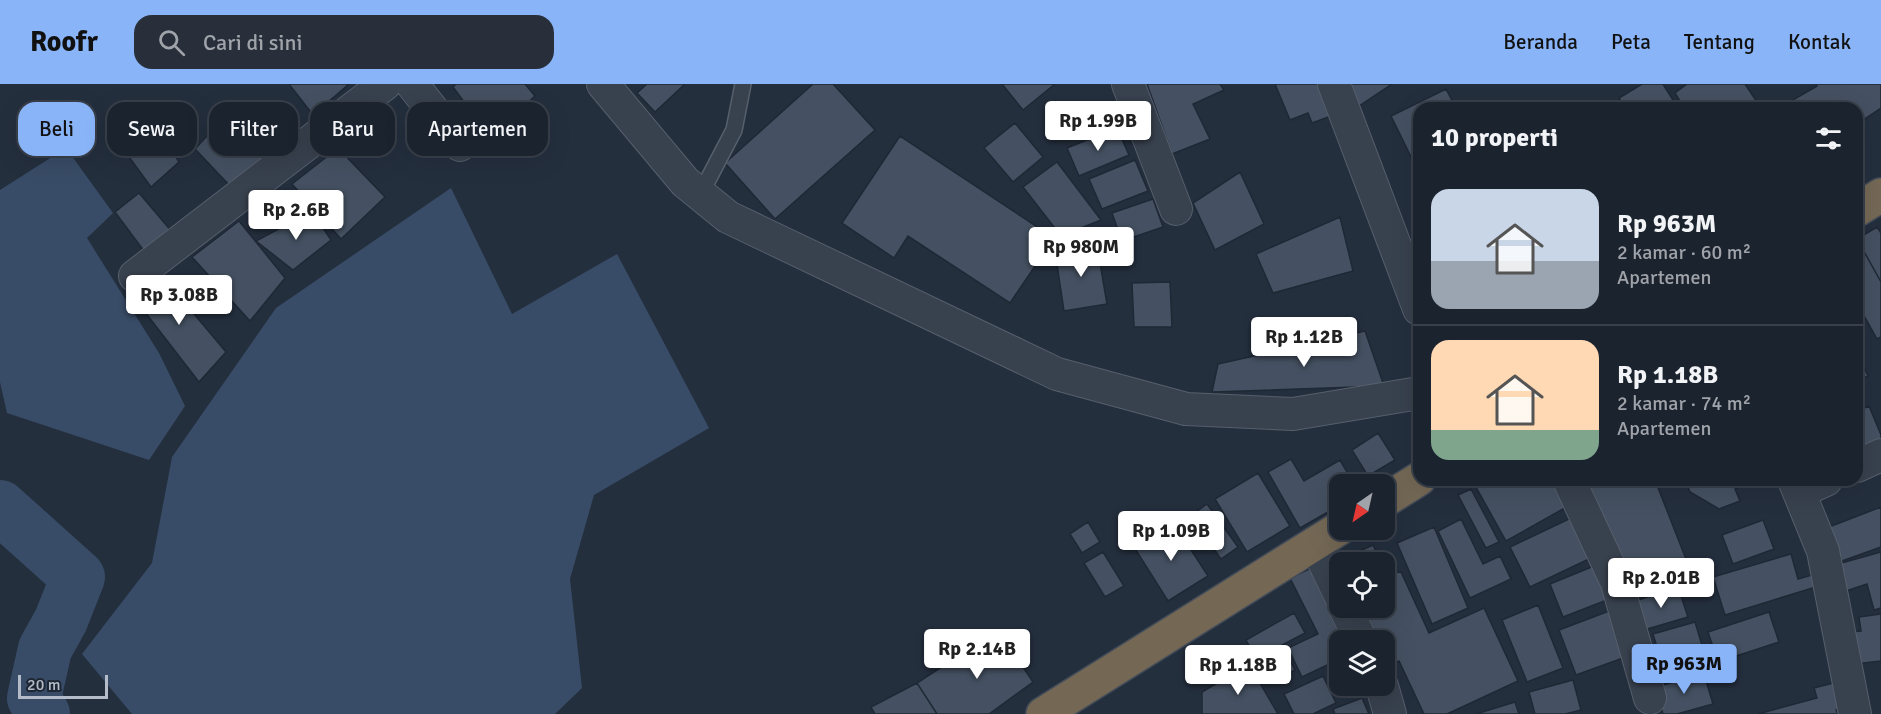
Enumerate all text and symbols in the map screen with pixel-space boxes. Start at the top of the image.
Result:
search box [134,15,554,69]
text: Roofr [30,25,98,59]
icon: search [155,26,188,59]
text: Cari di sini [203,29,302,56]
text: Beranda [1503,29,1578,55]
text: Peta [1611,29,1651,55]
text: Tentang [1684,29,1755,55]
text: Kontak [1788,29,1851,55]
pin: Rp 1.99B [1036,101,1160,152]
chip: Beli [18,102,95,156]
chip: Sewa [107,102,197,156]
chip: Filter [209,102,298,156]
chip: Baru [310,102,395,156]
chip: Apartemen [407,102,548,156]
text: Rp 1.99B [1059,108,1137,133]
text: 10 properti [1431,122,1558,154]
icon: filters [1812,122,1845,155]
pin: Rp 2.6B [241,190,351,241]
text: Rp 2.6B [262,197,330,222]
text: Rp 963M [1617,208,1717,240]
icon: home [1479,213,1551,285]
pin: Rp 980M [1026,227,1136,278]
text: Rp 980M [1043,234,1119,259]
text: 2 kamar · 60 m² [1617,240,1751,265]
text: Apartemen [1617,265,1711,290]
pin: Rp 3.08B [117,275,241,326]
text: Rp 3.08B [140,282,218,307]
pin: Rp 1.12B [1242,317,1366,368]
text: Rp 1.12B [1265,324,1343,349]
text: Rp 1.18B [1617,359,1718,391]
icon: home [1479,364,1551,436]
text: 2 kamar · 74 m² [1617,391,1751,416]
text: Apartemen [1617,416,1711,441]
north arrow [1329,474,1395,540]
map controls [1329,474,1395,696]
pin: Rp 1.09B [1109,511,1233,562]
text: Rp 1.09B [1132,518,1210,543]
button: locate [1329,552,1395,618]
pin: Rp 2.01B [1599,558,1723,609]
text: Rp 2.01B [1622,565,1700,590]
pin: Rp 2.14B [915,629,1039,680]
button: layers [1329,630,1395,696]
text: Rp 2.14B [938,636,1016,661]
pin: Rp 963M [1629,644,1739,695]
pin: Rp 1.18B [1176,645,1300,696]
text: Rp 963M [1646,651,1722,676]
text: Rp 1.18B [1199,652,1277,677]
scale bar [18,672,108,700]
text: 20 m [27,675,61,695]

